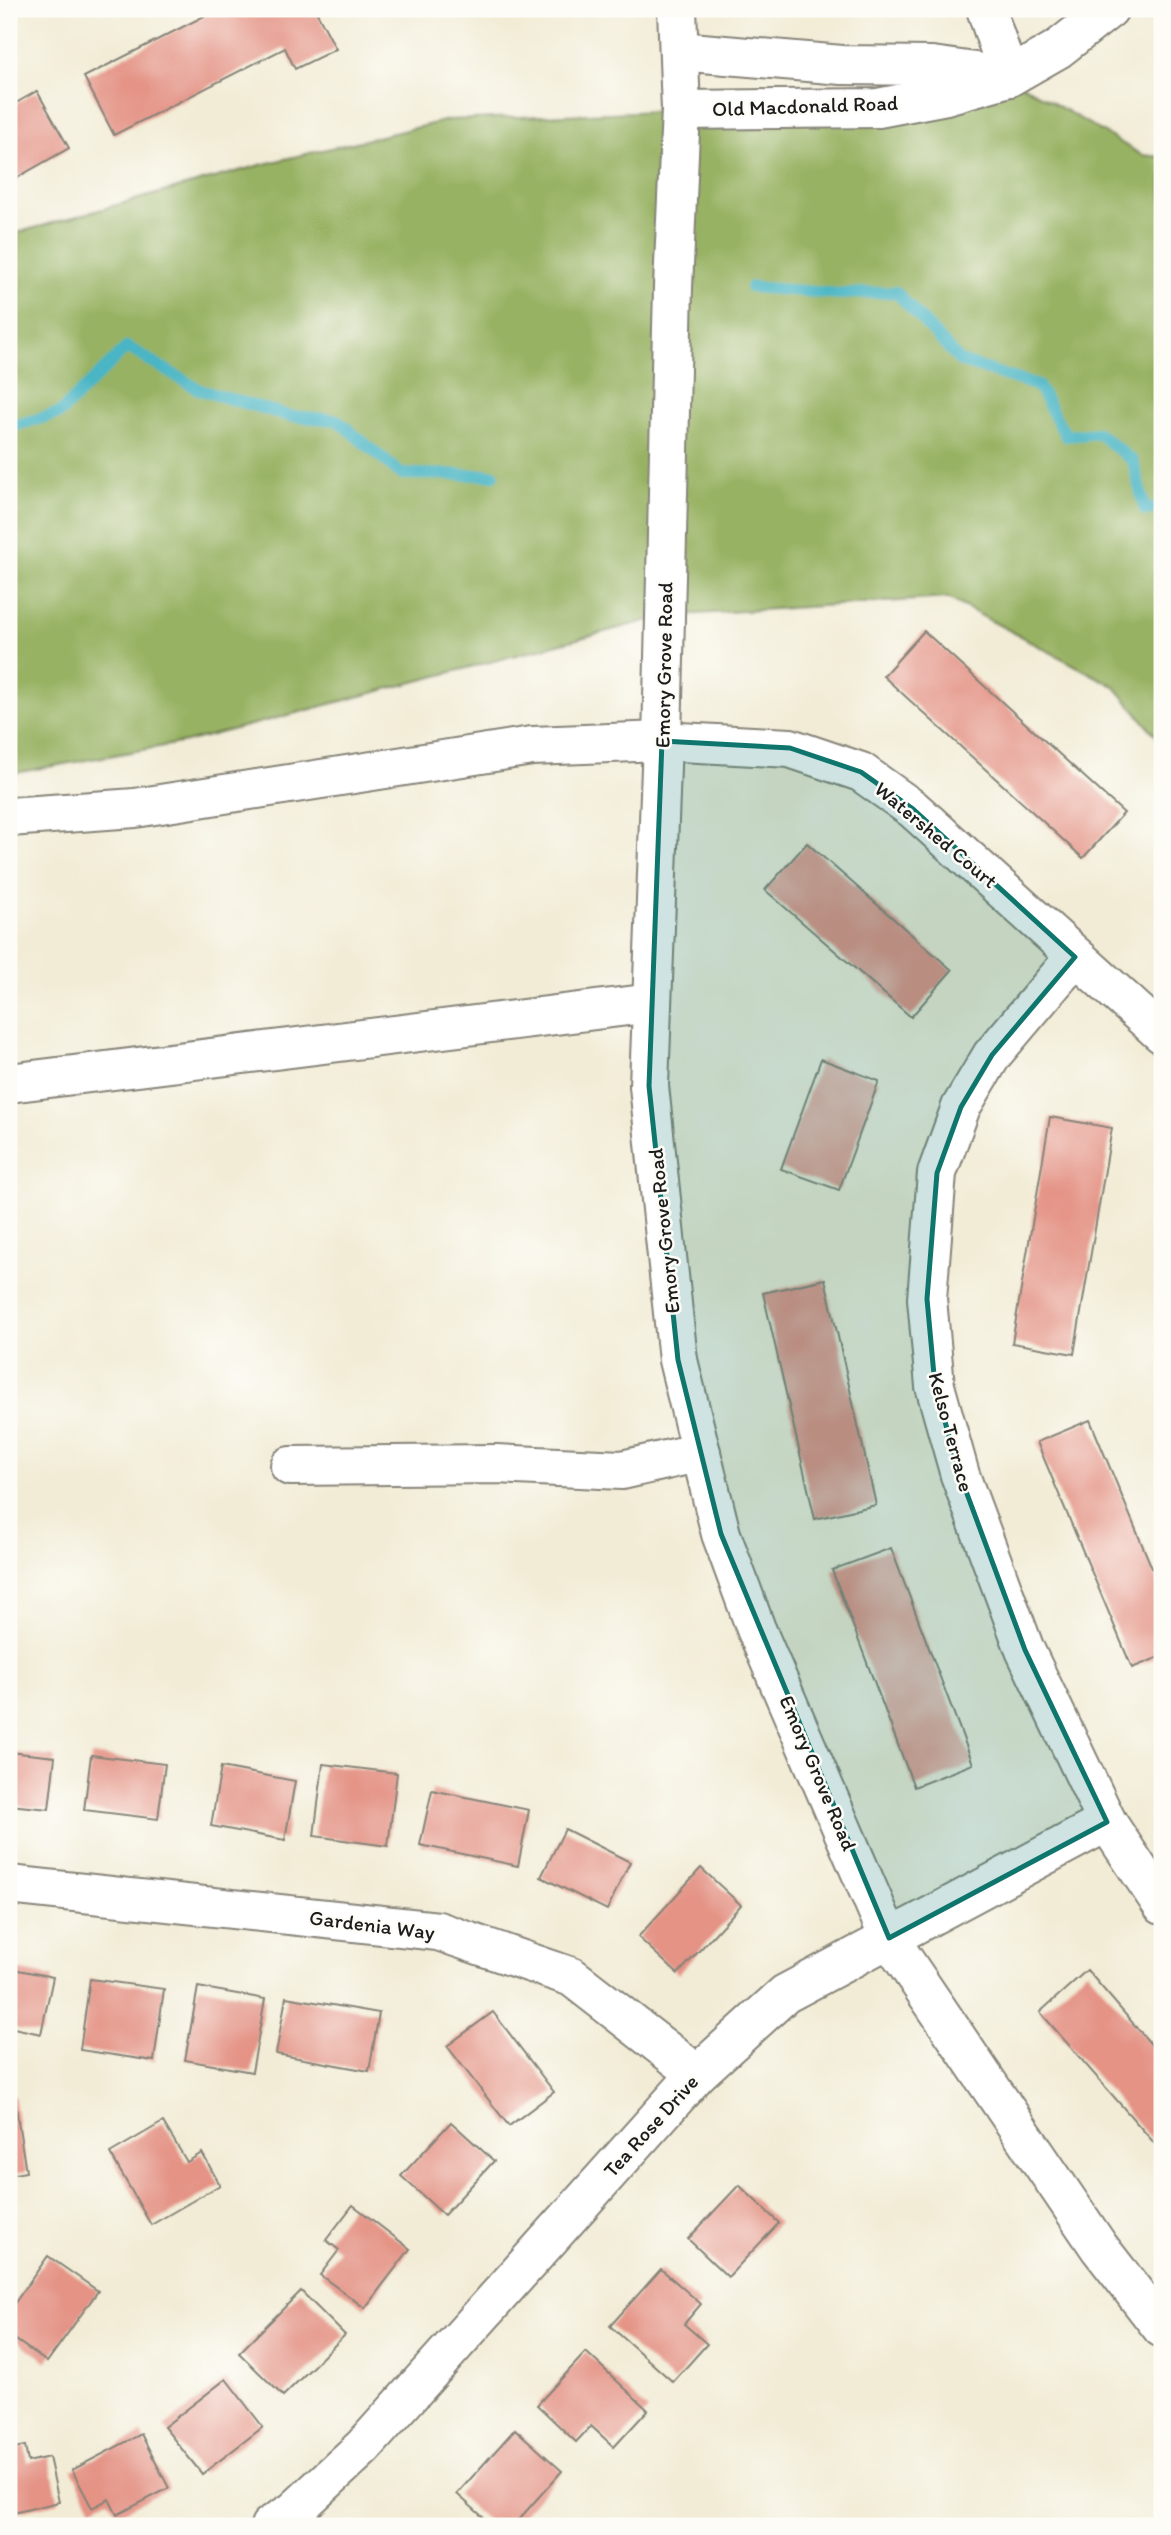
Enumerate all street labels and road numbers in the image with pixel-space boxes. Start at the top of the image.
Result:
street label: Old Macdonald Road [712,90,898,121]
street label: Emory Grove Road [650,581,677,748]
street label: Watershed Court [870,776,1003,893]
street label: Emory Grove Road [642,1147,685,1315]
street label: Kelso Terrace [923,1369,979,1495]
street label: Emory Grove Road [775,1691,863,1855]
street label: Gardenia Way [308,1904,436,1945]
street label: Tea Rose Drive [598,2069,703,2182]

